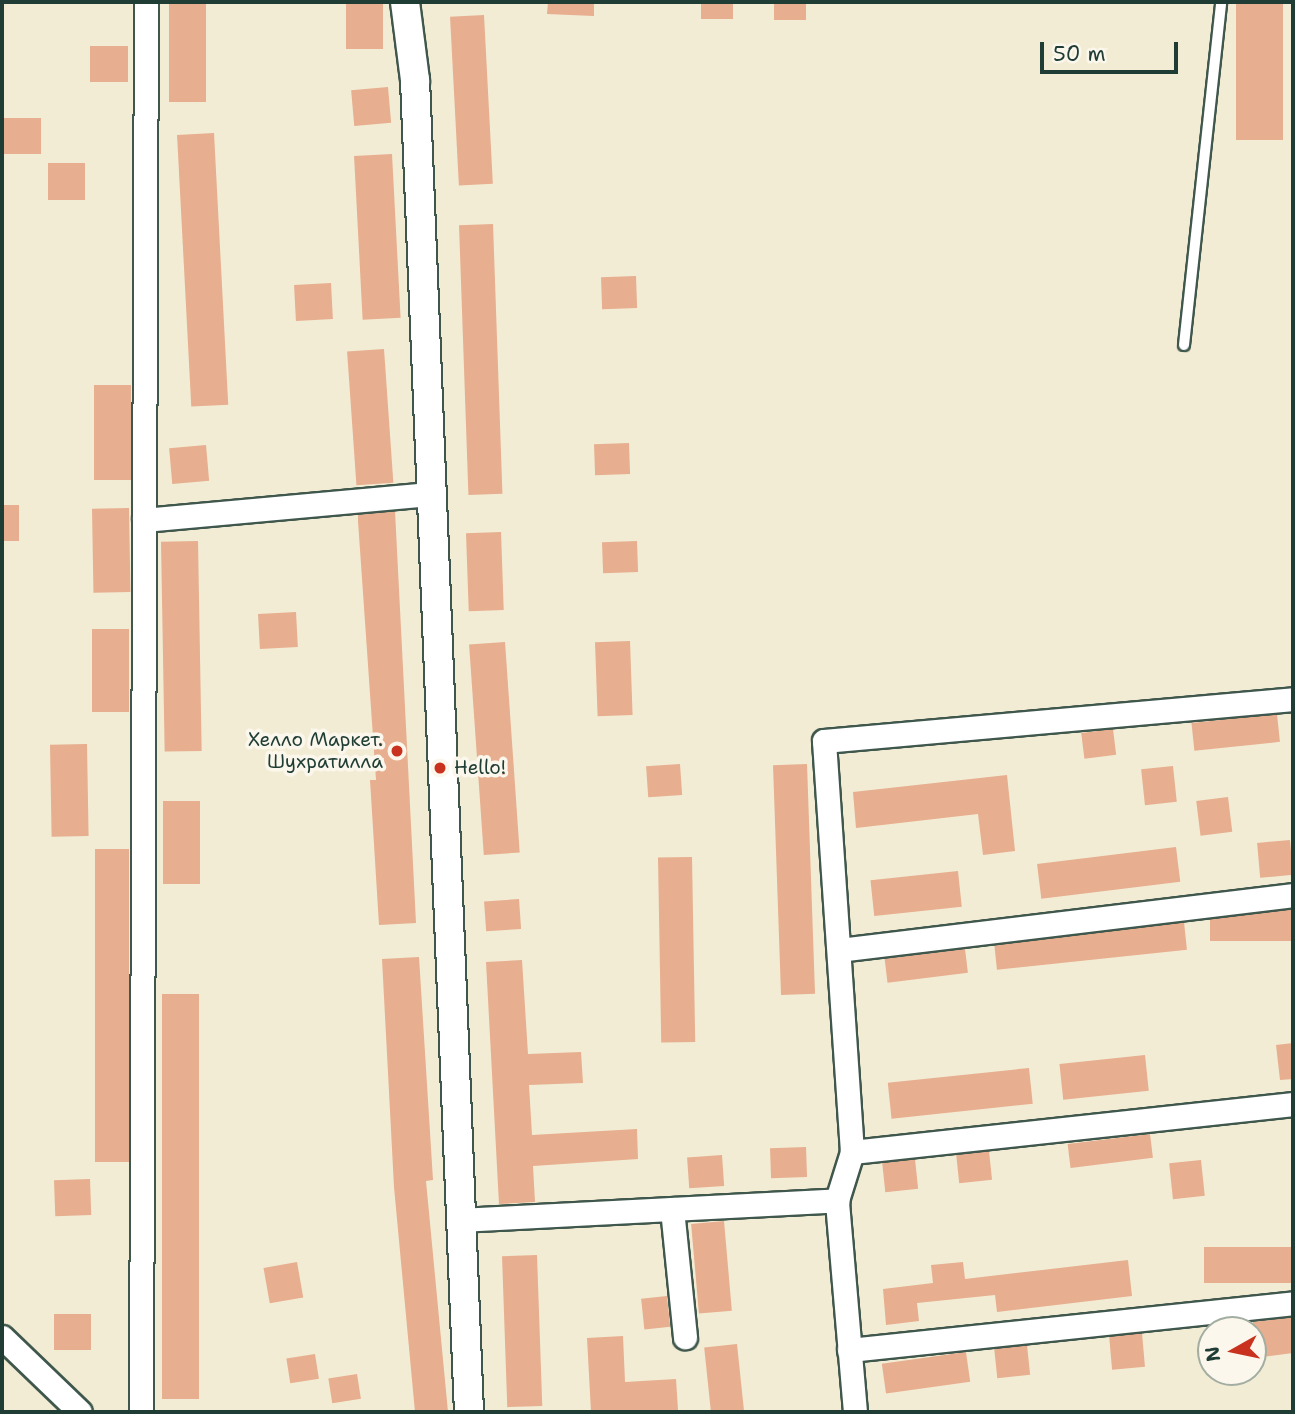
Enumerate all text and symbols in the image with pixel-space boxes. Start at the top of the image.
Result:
scale bar [1043,28,1181,72]
text: 50 m [1053,40,1106,68]
place label: Хелло Маркет. Шухратилла [248,729,383,773]
marker: Хелло Маркет. Шухратилла [389,743,405,759]
place label: Hello! [454,757,506,779]
marker: Hello! [432,760,448,776]
north arrow [1197,1316,1267,1386]
text: N [1199,1345,1226,1363]

